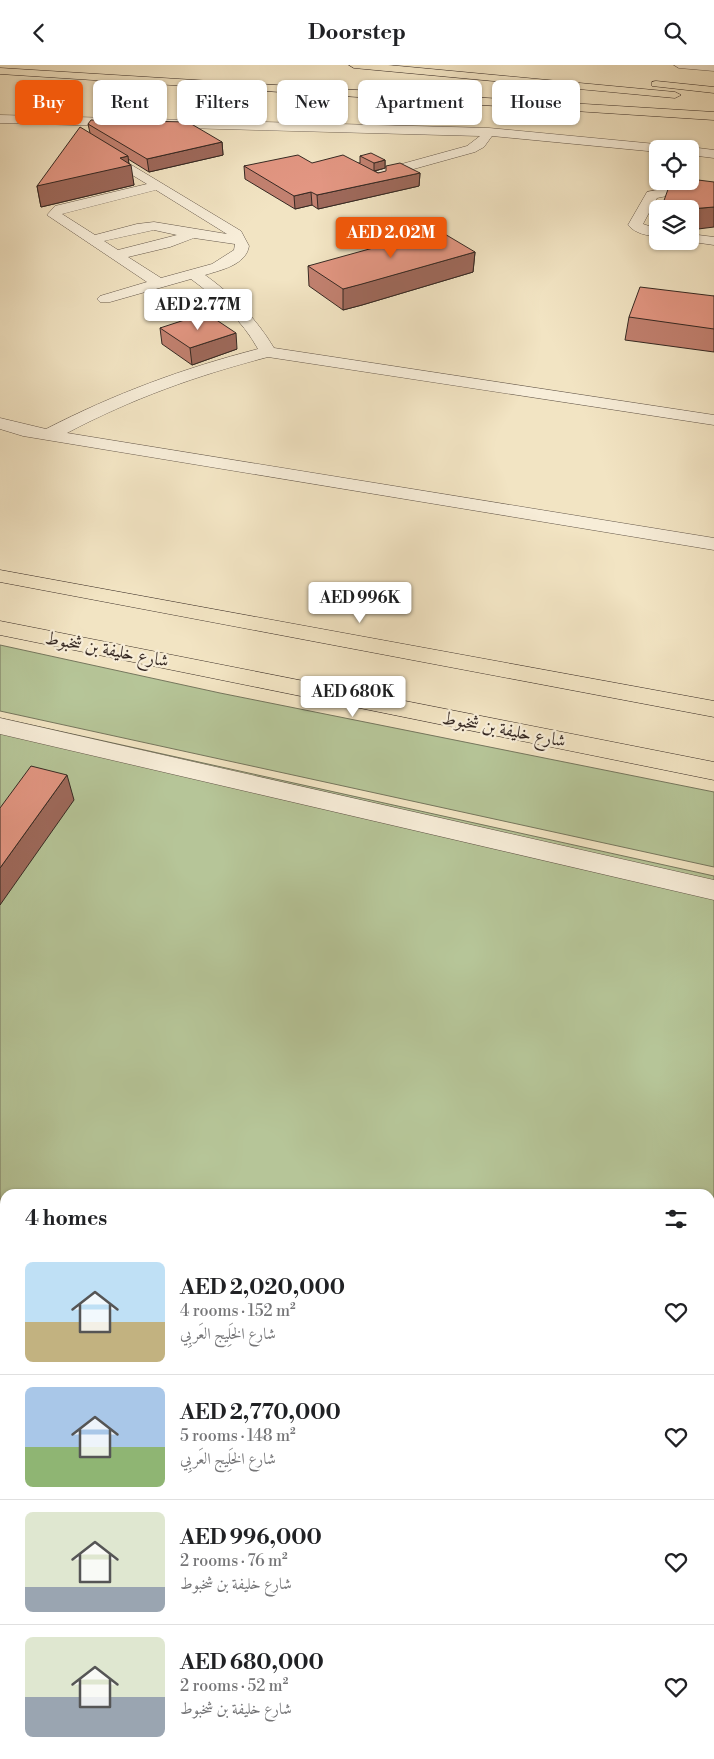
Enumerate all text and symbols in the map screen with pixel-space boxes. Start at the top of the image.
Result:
icon: back [25,19,53,47]
text: Doorstep [308,19,406,46]
icon: search [661,19,689,47]
chip: Buy [15,80,83,125]
chip: Rent [93,80,167,125]
chip: Filters [177,80,267,125]
chip: New [277,80,348,125]
chip: Apartment [358,80,482,125]
chip: House [492,80,580,125]
map controls [649,140,699,250]
button: locate [649,140,699,190]
button: layers [649,200,699,250]
pin: AED 2.02M [334,217,448,259]
text: AED 2.02M [347,223,435,243]
pin: AED 2.77M [141,289,255,331]
text: AED 2.77M [155,295,241,315]
pin: AED 996K [308,581,412,624]
text: AED 996K [319,588,401,608]
street label: شارع خليفة بن شخبوط [42,626,171,676]
pin: AED 680K [301,675,405,718]
text: AED 680K [312,682,394,702]
street label: شارع خليفة بن شخبوط [439,706,568,756]
icon: filters [662,1205,690,1233]
text: 4 homes [25,1206,107,1232]
text: AED 2,020,000 [180,1275,345,1301]
icon: home [65,1282,125,1342]
icon: heart [662,1298,690,1326]
text: 4 rooms · 152 m² [180,1301,296,1321]
text: شارع الخَلِيج العَربِي [180,1324,276,1344]
text: AED 2,770,000 [180,1400,341,1426]
icon: home [65,1407,125,1467]
icon: heart [662,1423,690,1451]
text: 5 rooms · 148 m² [180,1426,296,1446]
text: شارع الخَلِيج العَربِي [180,1449,276,1469]
text: AED 996,000 [180,1525,322,1551]
icon: home [65,1532,125,1592]
icon: heart [662,1548,690,1576]
text: 2 rooms · 76 m² [180,1551,288,1571]
text: شارع خليفة بن شخبوط [180,1574,292,1594]
text: AED 680,000 [180,1650,324,1676]
icon: home [65,1657,125,1717]
icon: heart [662,1673,690,1701]
text: 2 rooms · 52 m² [180,1676,288,1696]
text: شارع خليفة بن شخبوط [180,1699,292,1719]

